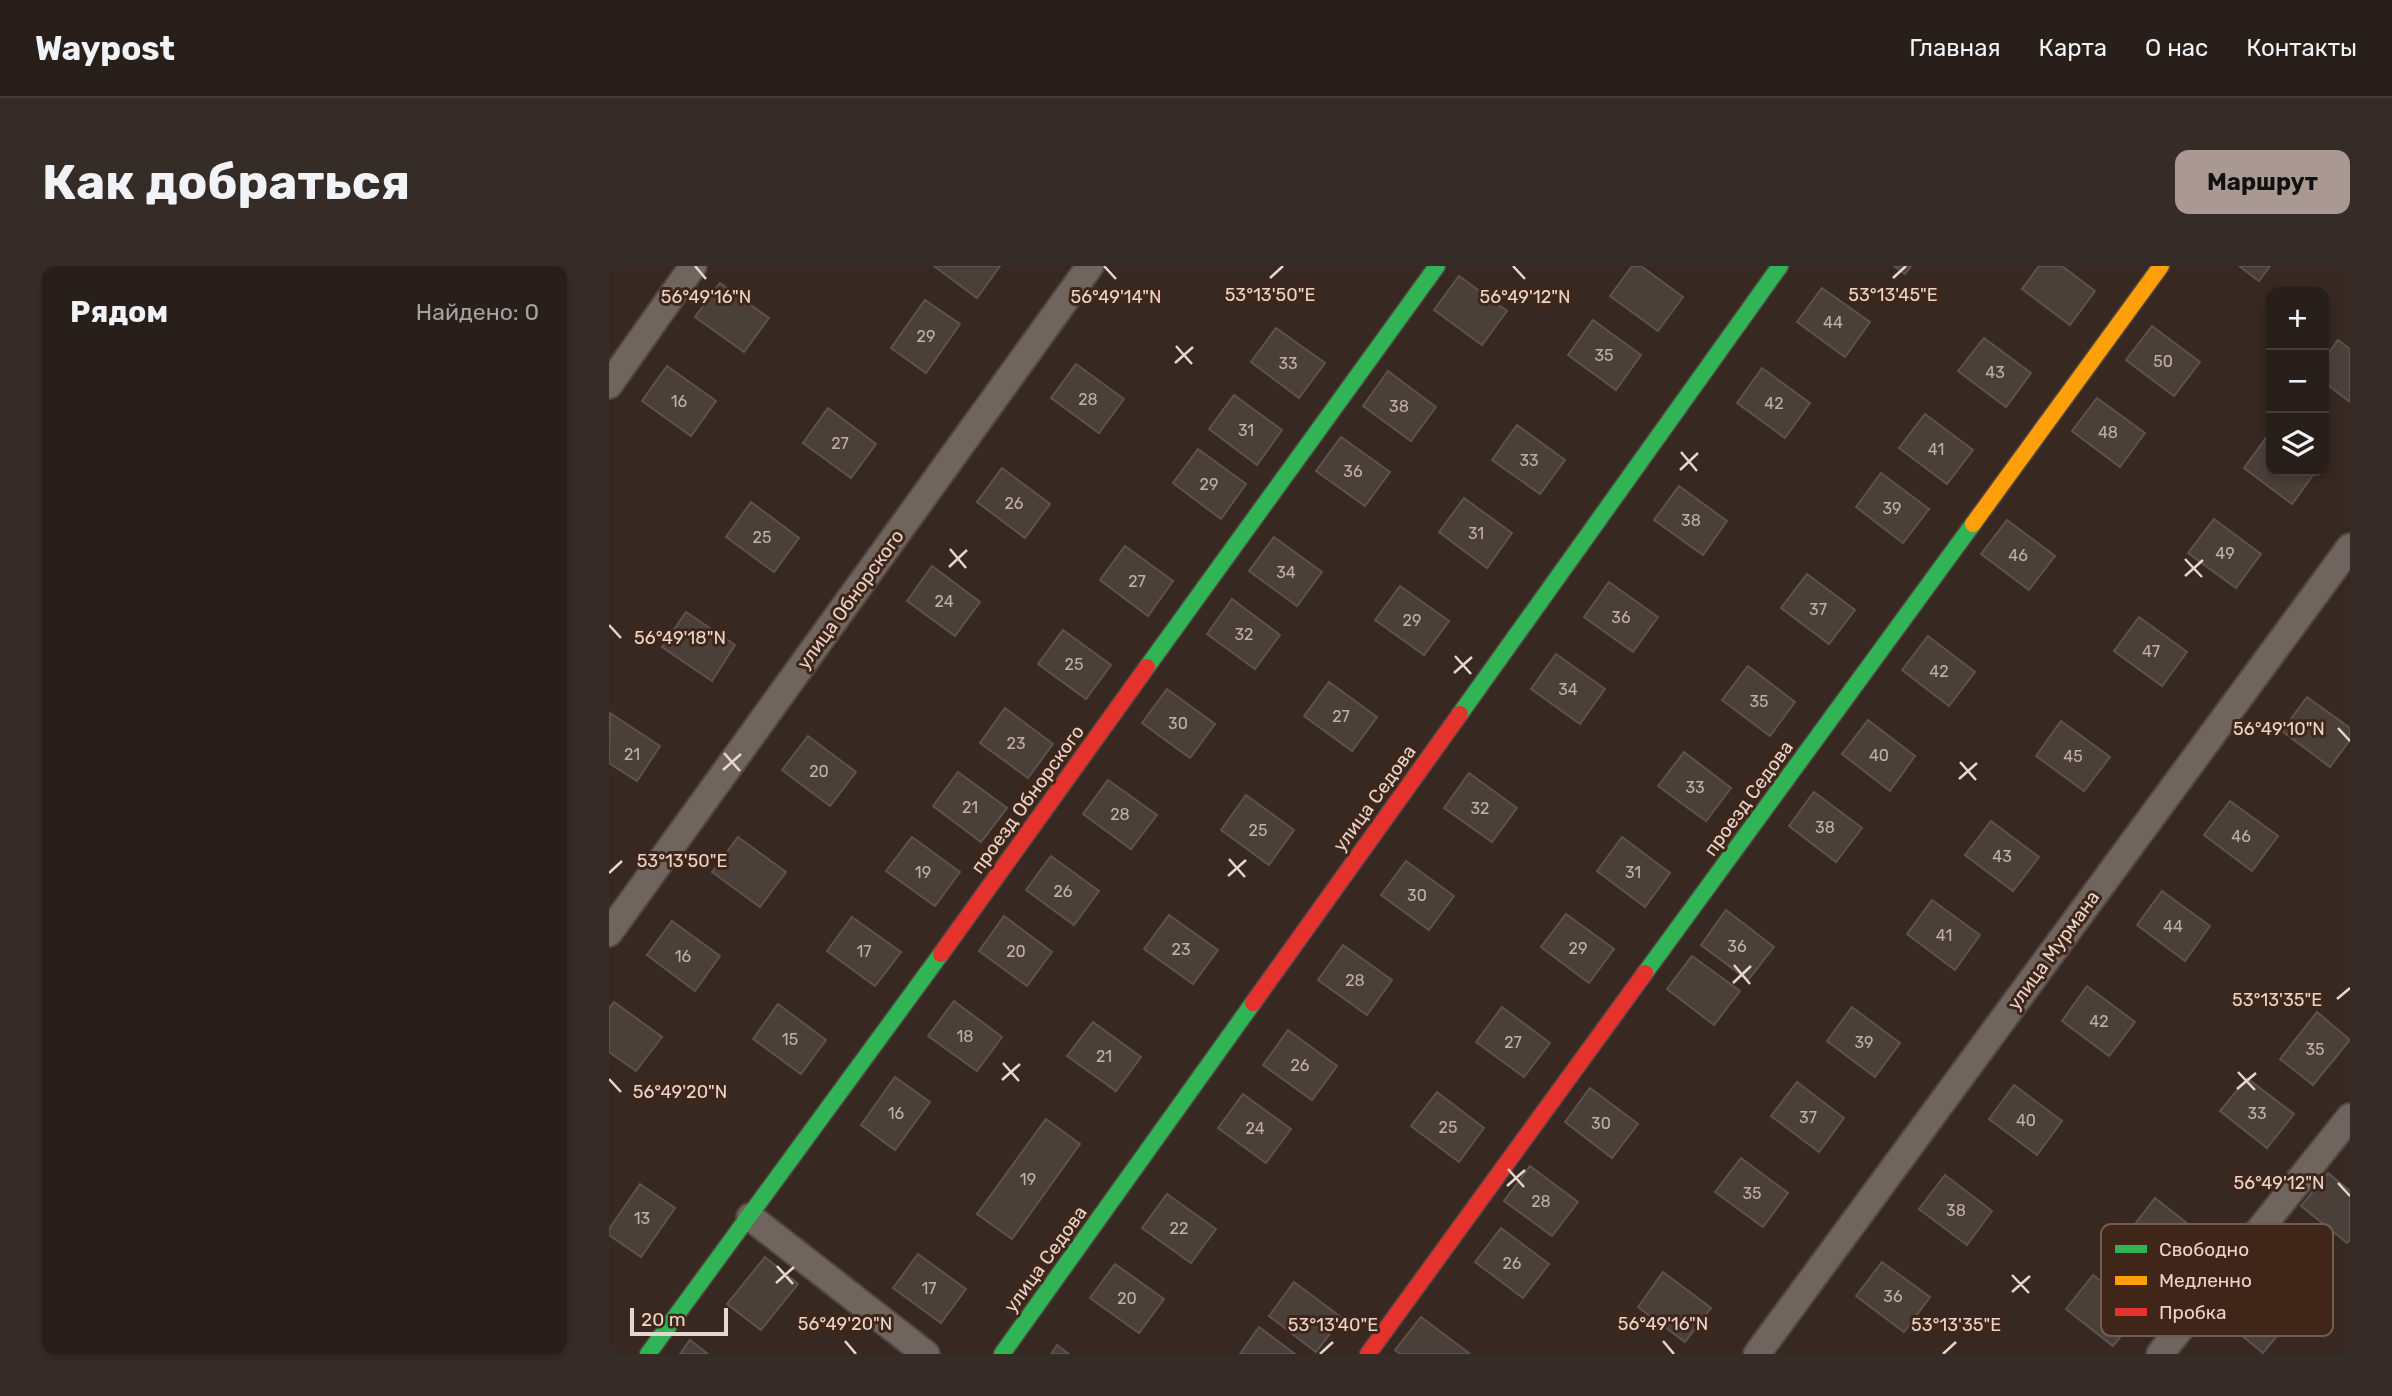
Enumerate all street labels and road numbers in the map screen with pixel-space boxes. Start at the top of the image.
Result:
street label: улица Обнорского [792,525,909,674]
street label: проезд Обнорского [966,721,1089,878]
street label: проезд Седова [1699,736,1798,860]
street label: улица Седова [1328,741,1421,856]
street label: улица Мурмана [2002,886,2104,1014]
street label: улица Седова [999,1202,1092,1317]

